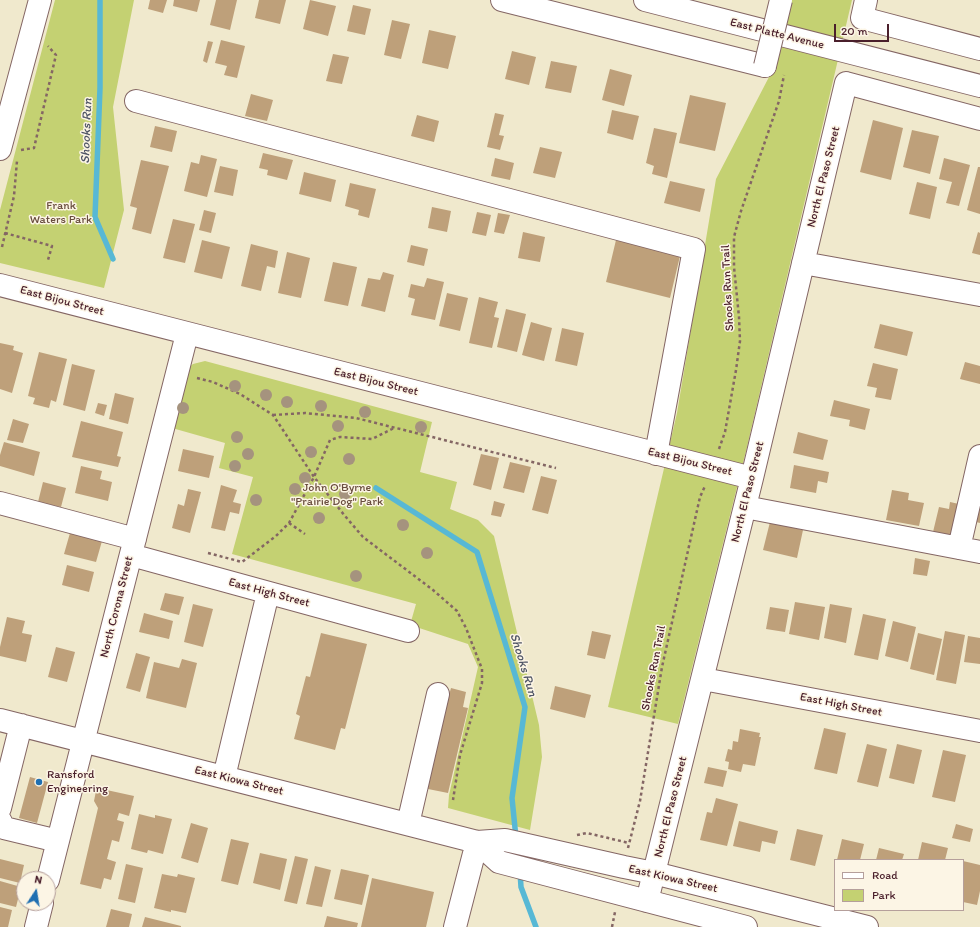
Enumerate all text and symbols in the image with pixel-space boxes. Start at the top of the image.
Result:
street label: East Platte Avenue [729,15,825,53]
scale bar [836,16,891,42]
text: 20 m [841,24,868,38]
water label: Shooks Run [78,98,96,164]
street label: North El Paso Street [804,125,844,229]
park label: Frank Waters Park [30,199,92,227]
street label: Shooks Run Trail [719,244,737,332]
street label: East Bijou Street [18,283,106,319]
street label: East Bijou Street [332,365,420,399]
street label: North El Paso Street [728,440,768,544]
street label: East Bijou Street [646,445,734,479]
park label: John O'Byrne "Prairie Dog" Park [291,481,383,509]
street label: North Corona Street [97,555,137,659]
street label: East High Street [227,575,311,611]
street label: Shooks Run Trail [639,624,669,712]
water label: Shooks Run [506,631,540,699]
street label: East High Street [799,690,883,720]
street label: North El Paso Street [651,755,691,859]
street label: East Kiowa Street [193,763,285,799]
place label: Ransford Engineering [47,768,108,796]
marker: Ransford Engineering [34,777,44,787]
legend [834,859,964,911]
street label: East Kiowa Street [627,862,719,896]
text: Road [872,868,898,882]
north arrow [16,871,56,911]
text: N [33,873,43,887]
text: Park [872,888,896,902]

